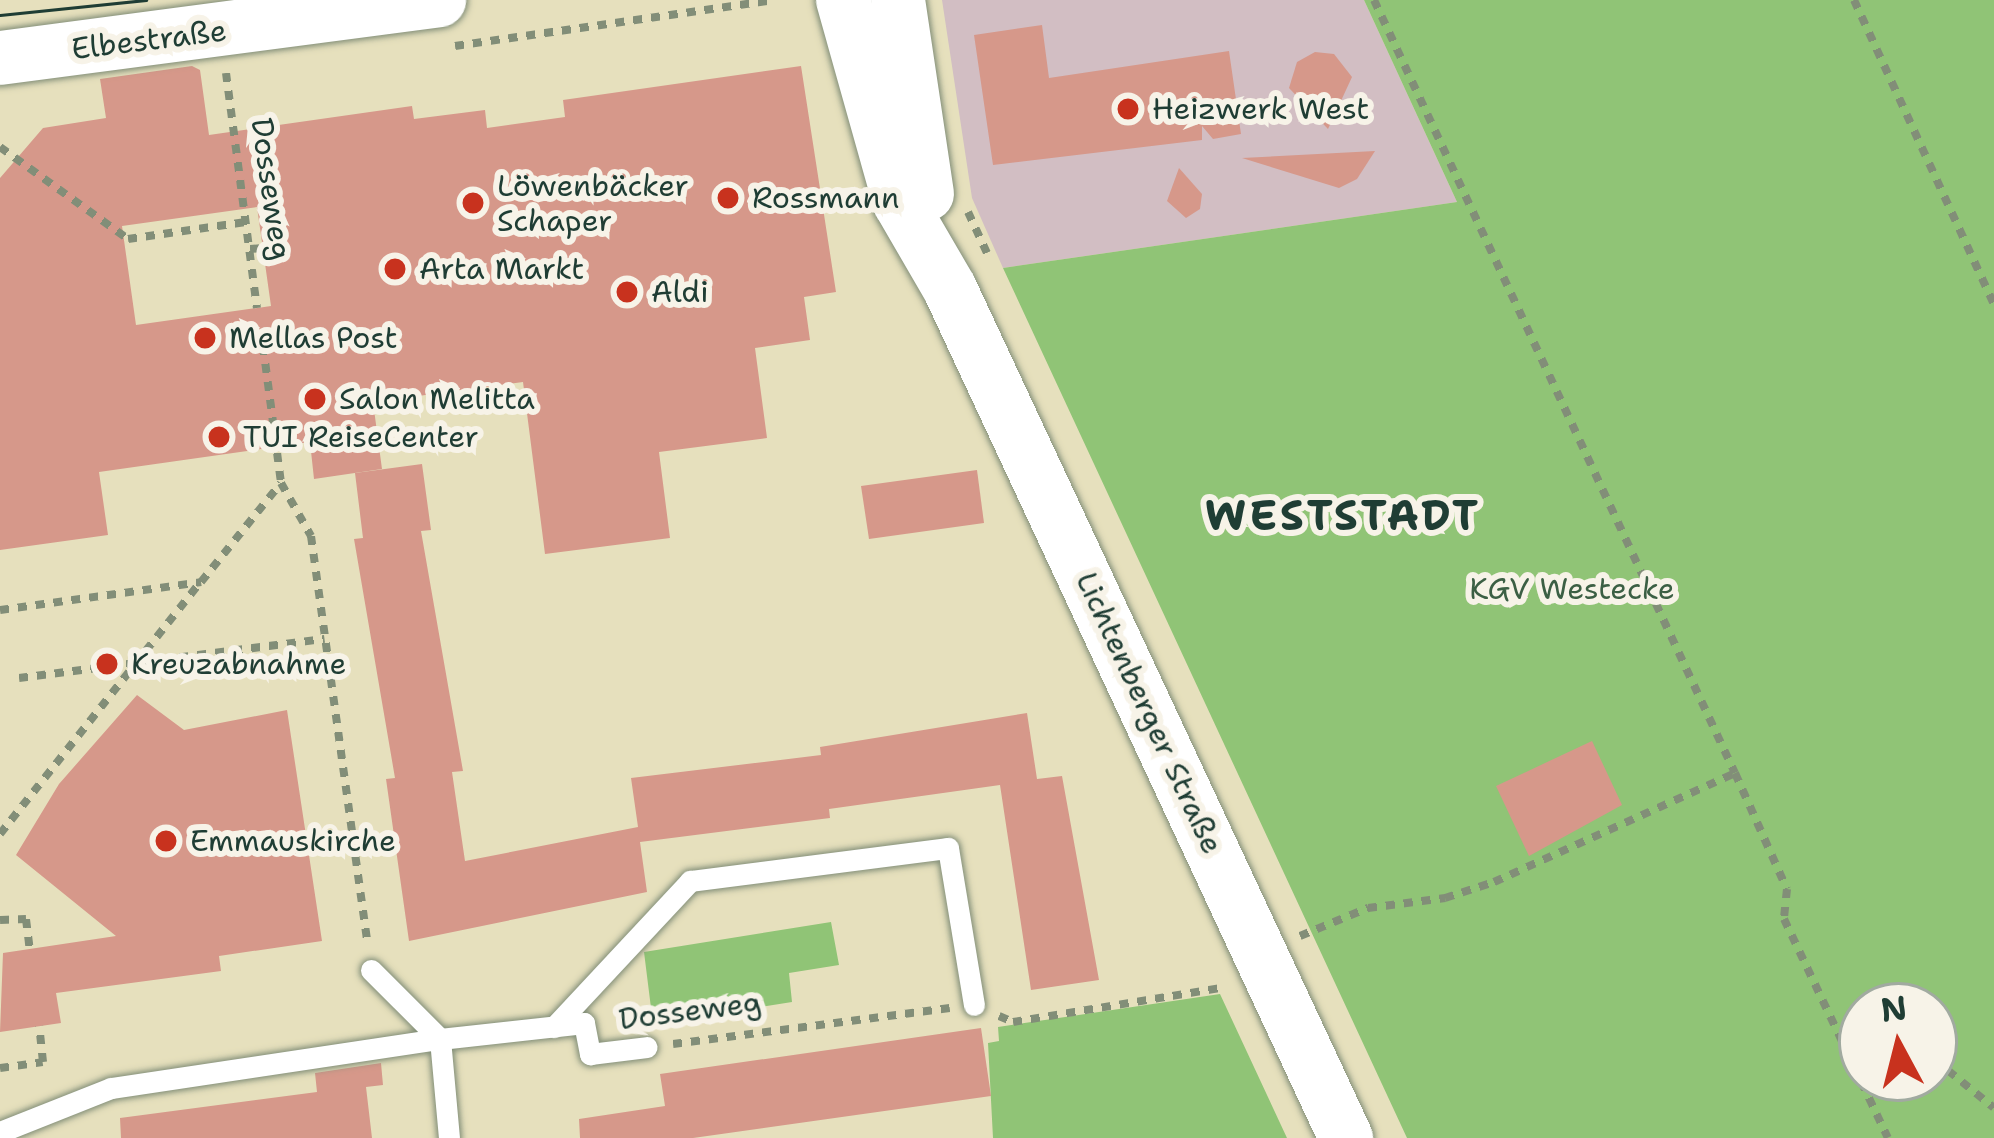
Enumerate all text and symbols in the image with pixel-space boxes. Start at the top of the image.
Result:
street label: Elbestraße [69,13,229,67]
place label: Heizwerk West [1152,91,1369,127]
marker: Heizwerk West [1115,96,1141,122]
street label: Dosseweg [243,116,299,262]
place label: Löwenbäcker Schaper [497,168,689,238]
place label: Rossmann [752,180,899,216]
marker: Rossmann [715,185,741,211]
marker: Löwenbäcker Schaper [460,190,486,216]
place label: Arta Markt [419,251,584,287]
marker: Arta Markt [382,256,408,282]
place label: Aldi [651,274,709,310]
marker: Aldi [614,279,640,305]
place label: Mellas Post [229,320,398,356]
marker: Mellas Post [192,325,218,351]
place label: Salon Melitta [339,381,535,417]
marker: Salon Melitta [302,386,328,412]
place label: TUI ReiseCenter [243,419,479,455]
marker: TUI ReiseCenter [206,424,232,450]
district label: WESTSTADT [1205,490,1481,540]
street label: Lichtenberger Straße [1068,567,1230,859]
park label: KGV Westecke [1469,571,1675,607]
place label: Kreuzabnahme [131,646,346,682]
marker: Kreuzabnahme [94,651,120,677]
place label: Emmauskirche [190,823,396,859]
marker: Emmauskirche [153,828,179,854]
north arrow [1838,982,1958,1102]
street label: Dosseweg [617,984,763,1038]
text: N [1878,985,1910,1033]

